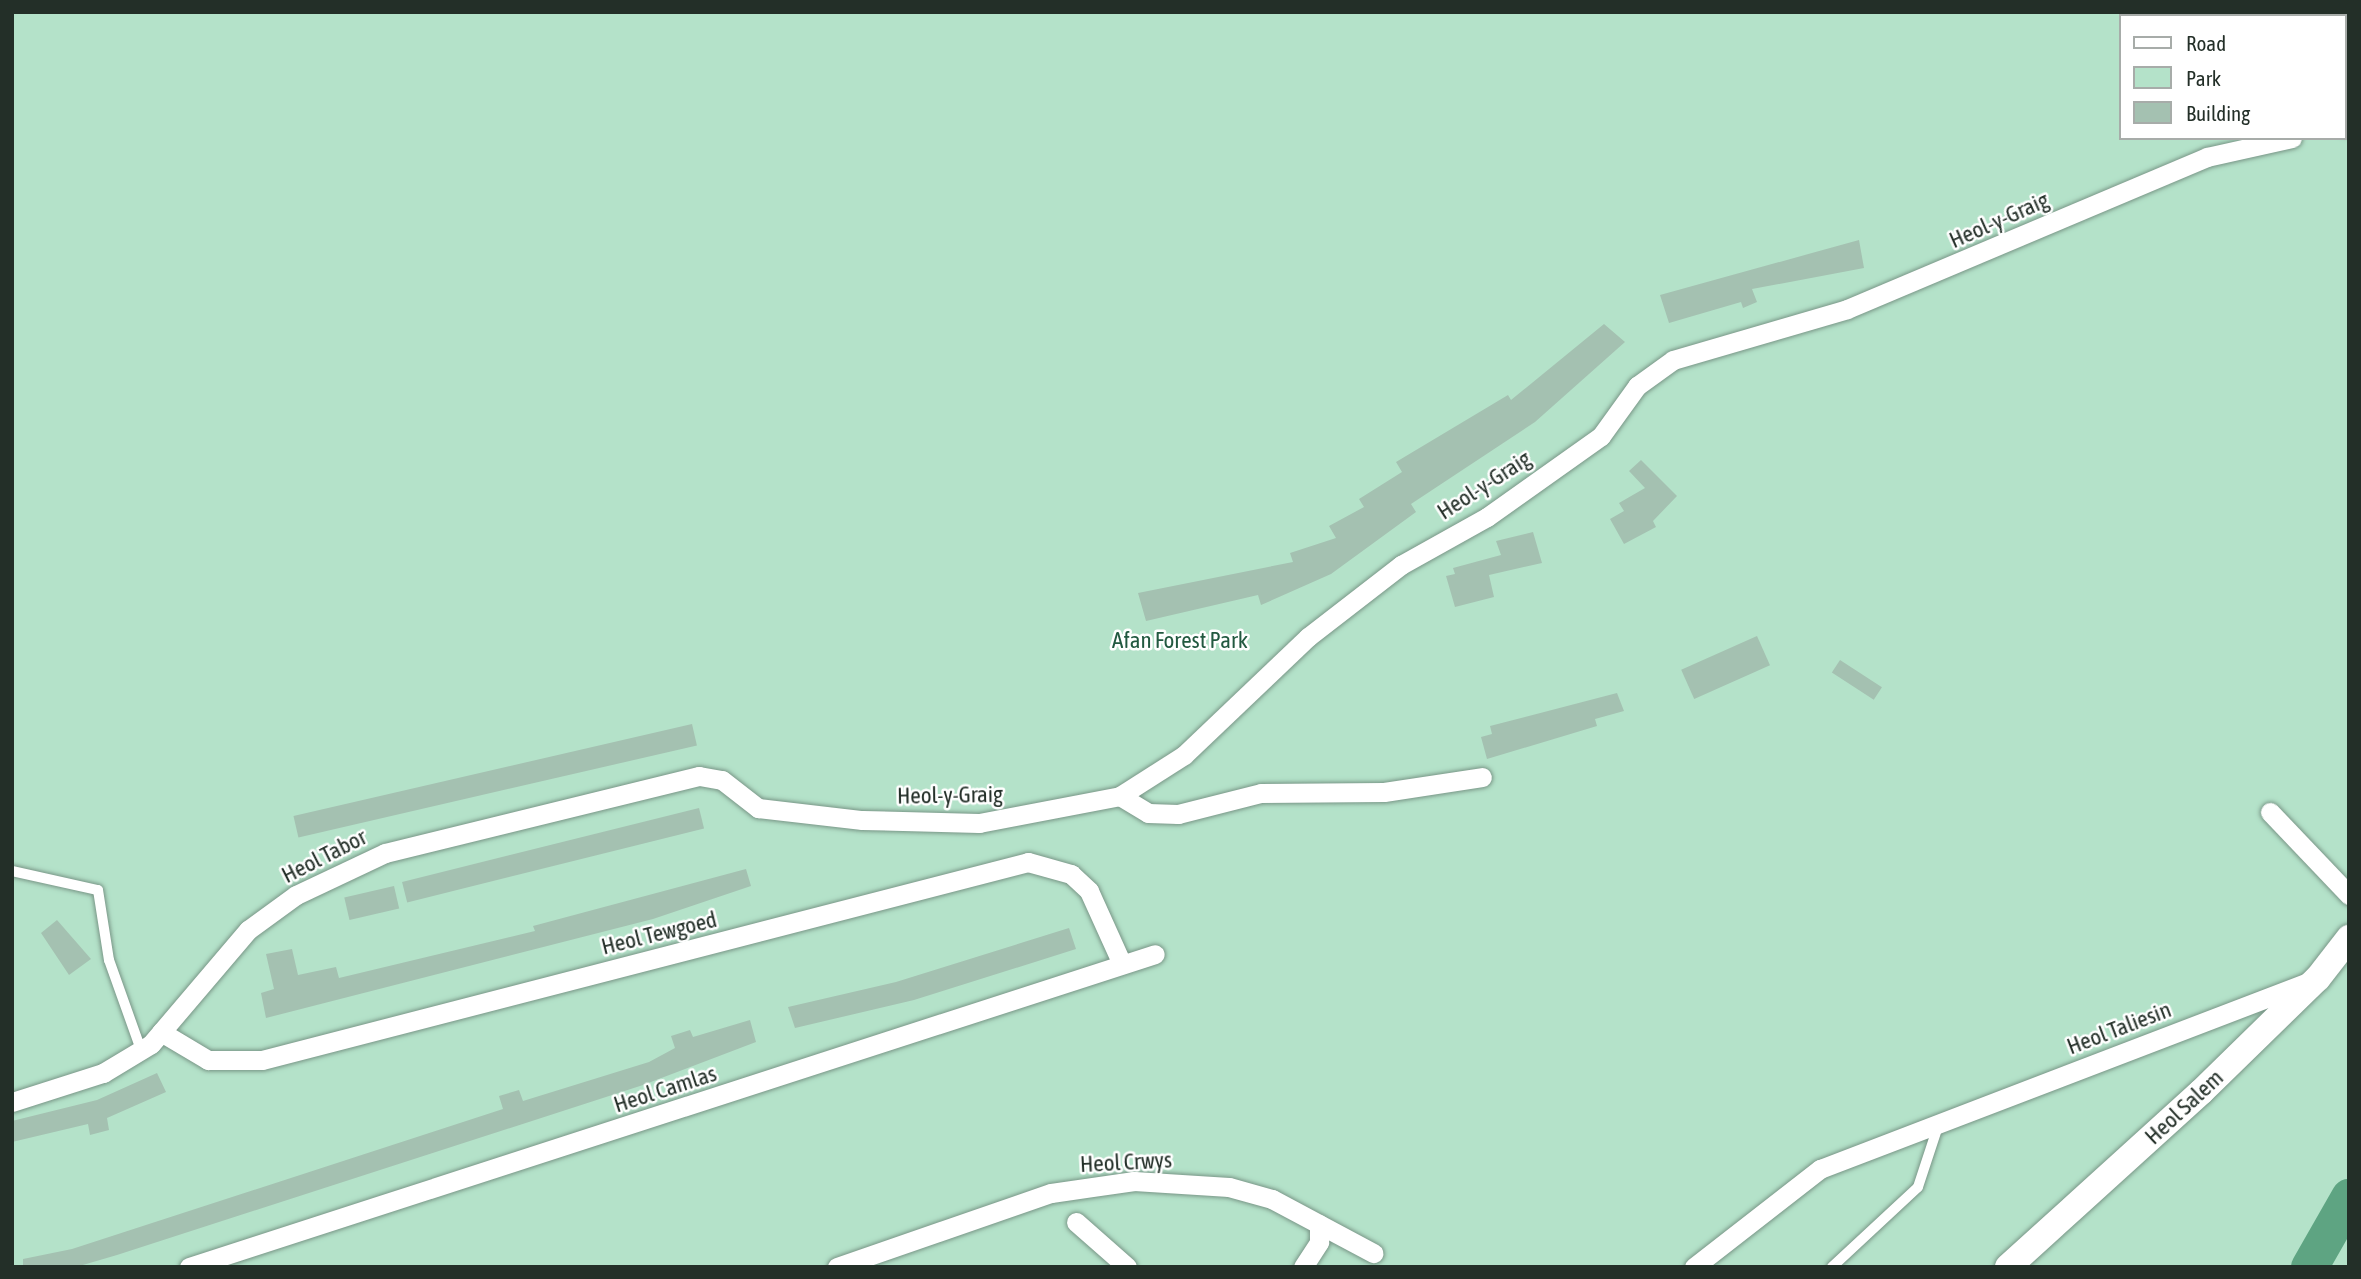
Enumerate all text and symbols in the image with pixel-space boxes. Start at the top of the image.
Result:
legend [2120,14,2347,140]
text: Road [2186,31,2226,55]
text: Park [2186,66,2221,90]
text: Building [2186,101,2250,125]
street label: Heol-y-Graig [1945,186,2053,254]
street label: Heol-y-Graig [1432,445,1536,525]
park label: Afan Forest Park [1112,626,1248,654]
street label: Heol-y-Graig [897,780,1003,810]
street label: Heol Tabor [277,823,371,889]
street label: Heol Tewgoed [598,905,720,961]
street label: Heol Taliesin [2063,996,2175,1060]
street label: Heol Camlas [610,1059,720,1119]
street label: Heol Salem [2139,1064,2229,1150]
street label: Heol Crwys [1079,1146,1173,1178]

